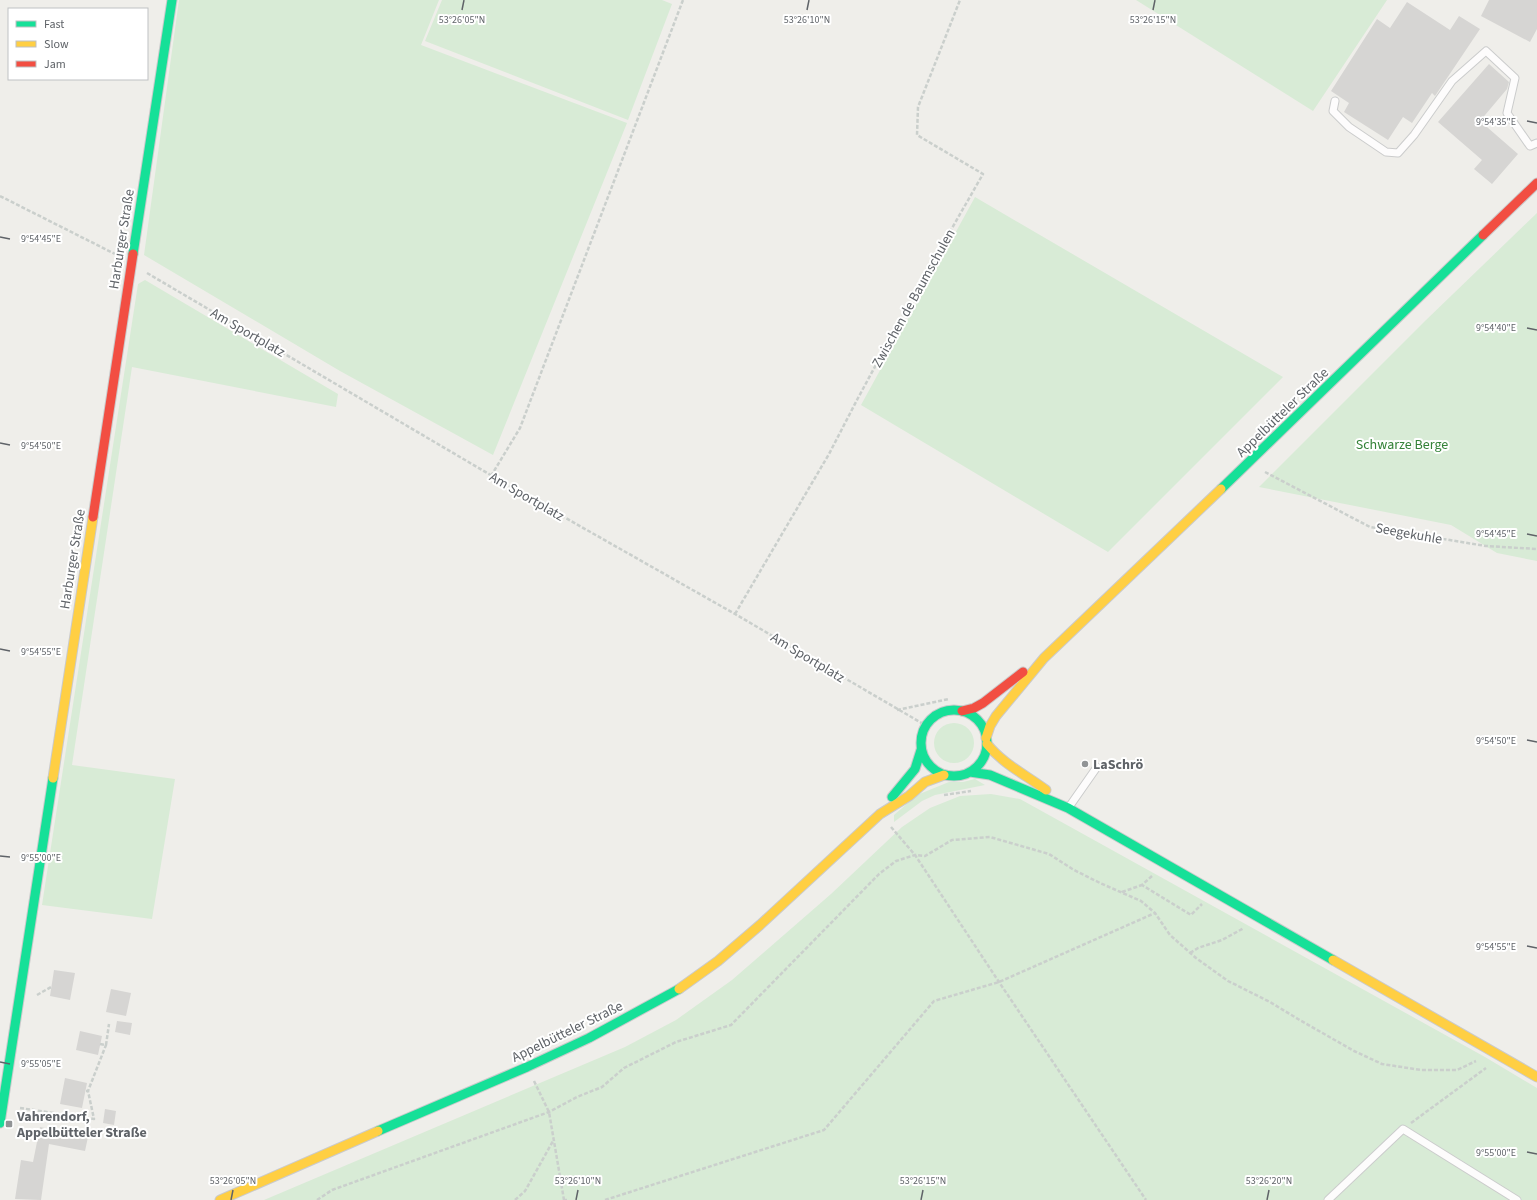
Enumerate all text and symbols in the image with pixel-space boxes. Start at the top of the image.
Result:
legend [8,8,148,80]
text: 53°26'05"N [439,13,485,27]
text: 53°26'10"N [784,13,830,27]
text: 53°26'15"N [1130,13,1176,27]
text: Fast [44,16,64,33]
text: Slow [44,36,69,53]
text: Jam [44,56,66,73]
text: 9°54'35"E [1476,115,1516,129]
street label: Harburger Straße [104,188,140,291]
street label: Zwischen de Baumschulen [867,226,960,371]
text: 9°54'45"E [21,232,61,246]
street label: Am Sportplatz [206,303,289,362]
text: 9°54'40"E [1476,321,1516,335]
street label: Appelbütteler Straße [1232,363,1333,462]
park label: Schwarze Berge [1356,435,1448,455]
text: 9°54'50"E [21,439,61,453]
street label: Am Sportplatz [485,467,568,526]
street label: Harburger Straße [55,508,91,611]
street label: Seegekuhle [1374,518,1444,550]
text: 9°54'45"E [1476,527,1516,541]
street label: Am Sportplatz [767,628,848,688]
text: 9°54'55"E [21,645,61,659]
text: 9°54'50"E [1476,734,1516,748]
place label: LaSchrö [1093,755,1143,775]
marker: LaSchrö [1080,759,1090,769]
text: 9°55'00"E [21,851,61,865]
text: 9°54'55"E [1476,940,1516,954]
street label: Appelbütteler Straße [508,996,627,1068]
text: 9°55'05"E [21,1057,61,1071]
place label: Vahrendorf, Appelbütteler Straße [16,1107,147,1143]
marker: Vahrendorf, Appelbütteler Straße [4,1119,14,1129]
text: 9°55'00"E [1476,1146,1516,1160]
text: 53°26'05"N [210,1174,256,1188]
text: 53°26'10"N [555,1174,601,1188]
text: 53°26'15"N [900,1174,946,1188]
text: 53°26'20"N [1246,1174,1292,1188]

